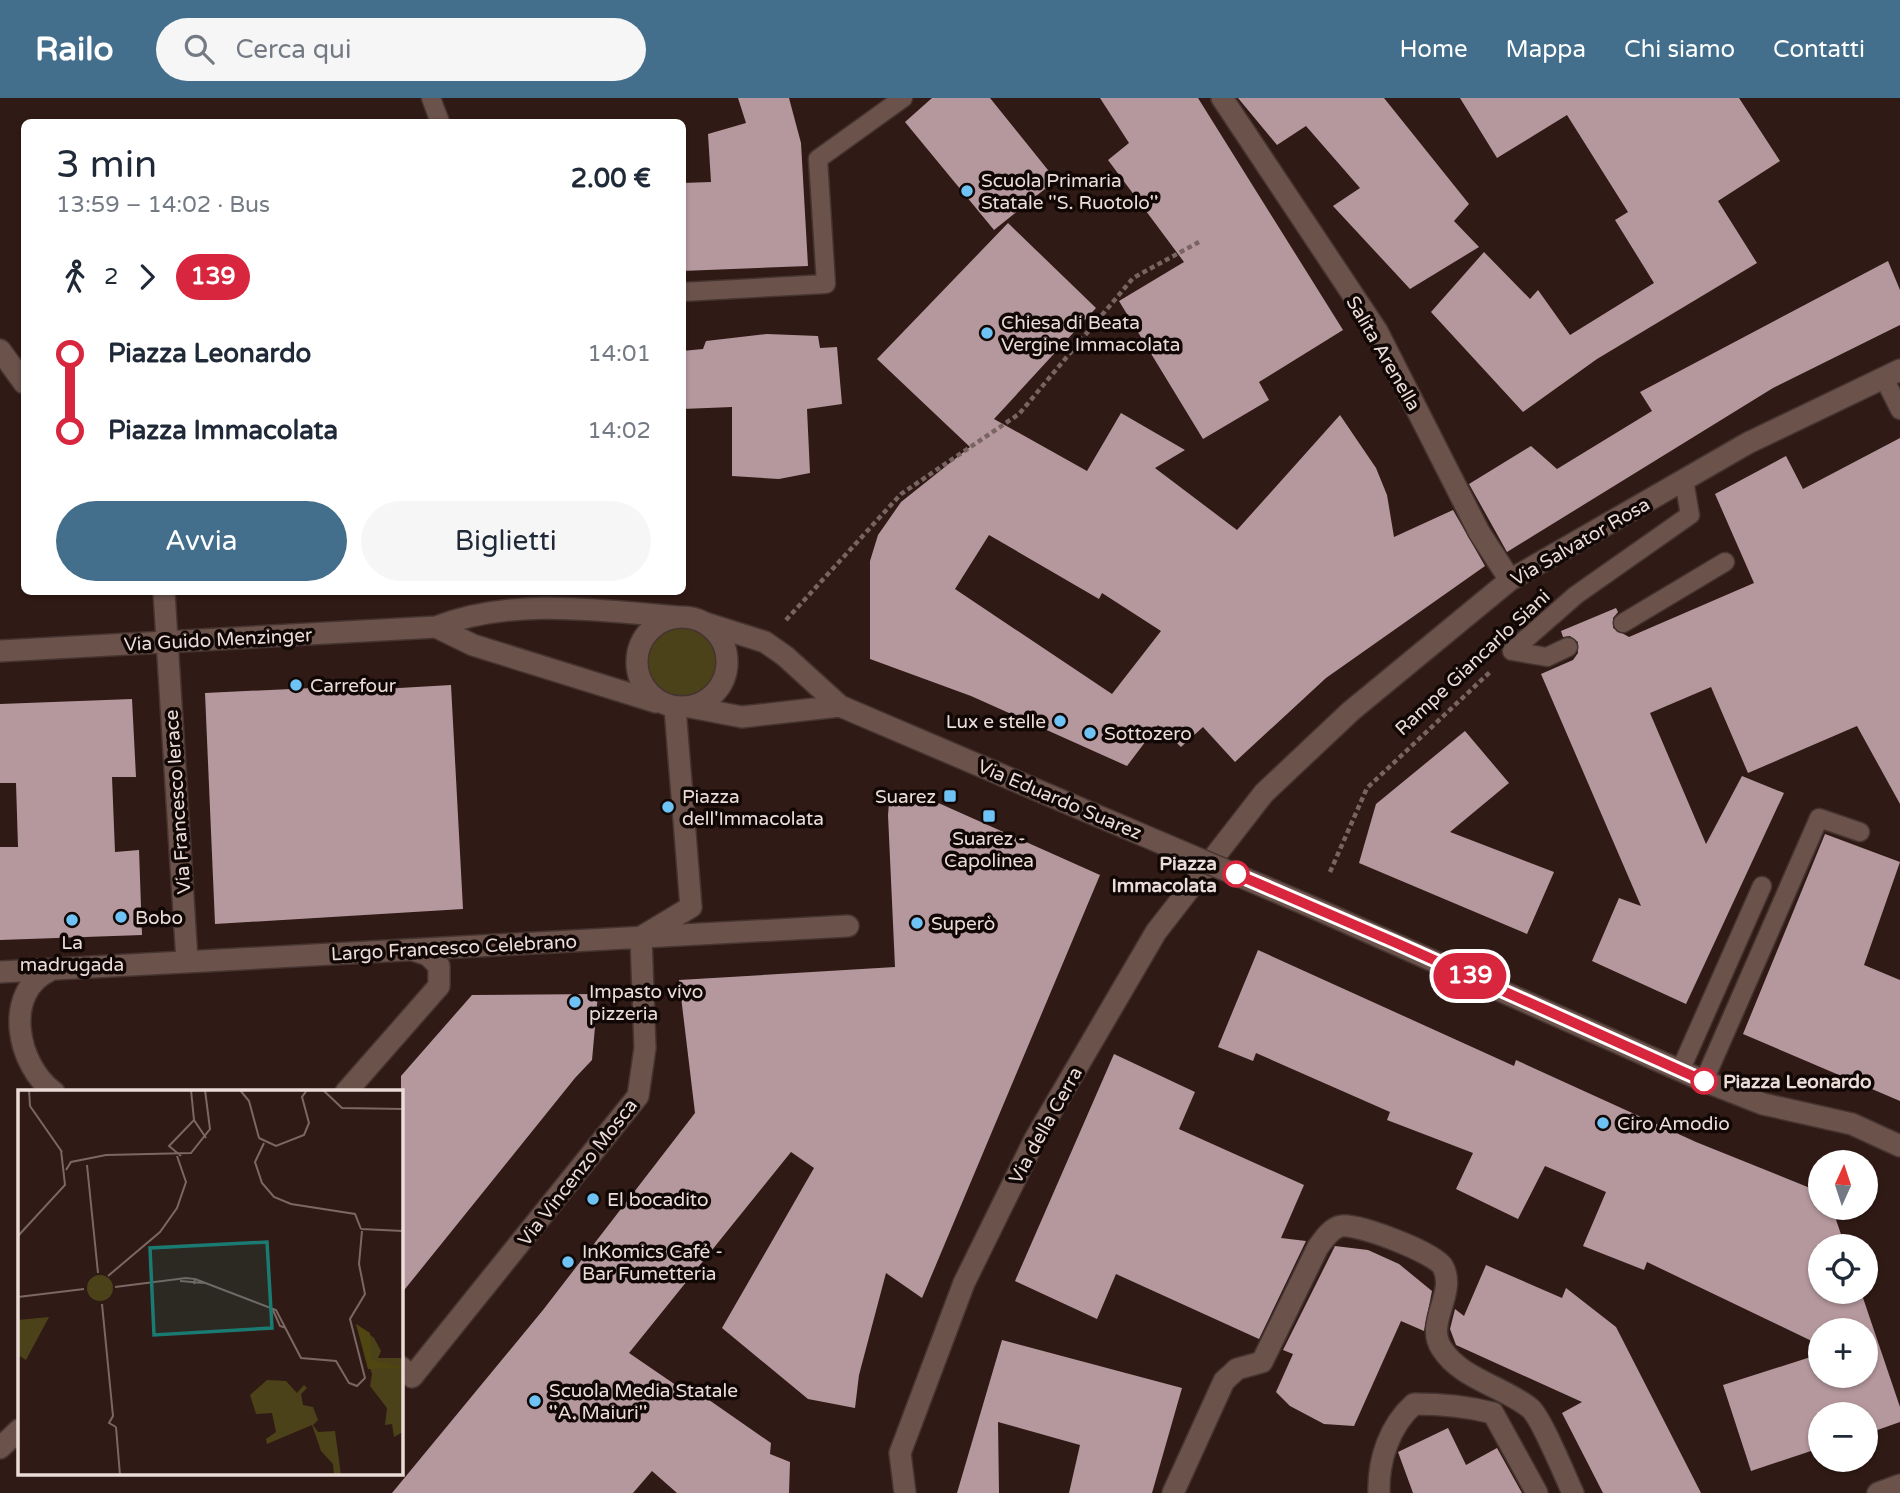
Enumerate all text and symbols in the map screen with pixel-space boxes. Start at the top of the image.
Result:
search box [156,18,646,81]
text: Railo [35,30,114,69]
icon: search [180,30,218,68]
text: Cerca qui [236,34,351,65]
text: Home [1400,35,1468,64]
text: Mappa [1506,35,1586,64]
text: Chi siamo [1624,35,1735,64]
text: Contatti [1773,35,1865,64]
text: 3 min [56,142,157,188]
text: 2.00 € [571,163,651,194]
place label: Scuola Primaria Statale ''S. Ruotolo'' [981,170,1158,214]
marker: Scuola Primaria Statale ''S. Ruotolo'' [959,183,975,199]
text: 13:59 – 14:02 · Bus [56,191,270,219]
icon: walk [56,258,94,296]
icon: forward [128,258,166,296]
text: 139 [190,262,236,291]
text: 2 [104,263,118,291]
street label: Salita Arenella [1341,292,1425,415]
place label: Chiesa di Beata Vergine Immacolata [1001,312,1180,356]
marker: Chiesa di Beata Vergine Immacolata [979,325,995,341]
text: Piazza Leonardo [108,338,311,369]
text: 14:01 [587,340,651,368]
text: Piazza Immacolata [108,415,338,446]
text: 14:02 [587,417,651,445]
street label: Via Salvator Rosa [1507,493,1654,591]
button: Avvia [56,501,347,581]
button: Biglietti [361,501,651,581]
street label: Rampe Giancarlo Siani [1391,585,1555,740]
street label: Via Guido Menzinger [123,624,314,656]
place label: Carrefour [310,675,397,697]
marker: Carrefour [288,677,304,693]
street label: Via Francesco Ierace [161,709,195,895]
place label: Lux e stelle [946,711,1046,733]
marker: Lux e stelle [1052,713,1068,729]
place label: Sottozero [1104,723,1192,745]
marker: Sottozero [1082,725,1098,741]
street label: Via Eduardo Suarez [974,755,1145,844]
place label: Piazza dell'Immacolata [682,786,824,830]
place label: Suarez [875,786,936,808]
marker: Suarez [942,788,958,804]
marker: Piazza dell'Immacolata [660,799,676,815]
marker: Suarez - Capolinea [981,808,997,824]
place label: Suarez - Capolinea [944,828,1034,872]
place label: Piazza Immacolata [1111,853,1217,897]
marker: Piazza Immacolata [1223,861,1249,887]
place label: Bobo [135,907,183,929]
marker: Bobo [113,909,129,925]
marker: La madrugada [64,912,80,928]
place label: Superò [931,913,995,935]
marker: Superò [909,915,925,931]
street label: Largo Francesco Celebrano [330,931,578,965]
place label: La madrugada [20,932,124,976]
line badge: 139 [1430,953,1510,999]
text: 139 [1447,961,1493,990]
place label: Impasto vivo pizzeria [589,981,703,1025]
marker: Impasto vivo pizzeria [567,994,583,1010]
street label: Via della Cerra [1005,1063,1087,1188]
marker: Piazza Leonardo [1691,1068,1717,1094]
place label: Piazza Leonardo [1723,1071,1872,1093]
inset map [18,1090,402,1476]
street label: Via Vincenzo Mosca [514,1095,642,1251]
place label: Ciro Amodio [1617,1113,1730,1135]
marker: Ciro Amodio [1595,1115,1611,1131]
north arrow [1808,1150,1878,1220]
map controls [1808,1150,1878,1472]
place label: El bocadito [607,1189,709,1211]
marker: El bocadito [585,1191,601,1207]
button: locate [1808,1234,1878,1304]
place label: InKomics Café - Bar Fumetteria [582,1241,723,1285]
marker: InKomics Café - Bar Fumetteria [560,1254,576,1270]
button: + [1808,1318,1878,1388]
place label: Scuola Media Statale ''A. Maiuri'' [549,1380,738,1424]
marker: Scuola Media Statale ''A. Maiuri'' [527,1393,543,1409]
button: − [1808,1402,1878,1472]

